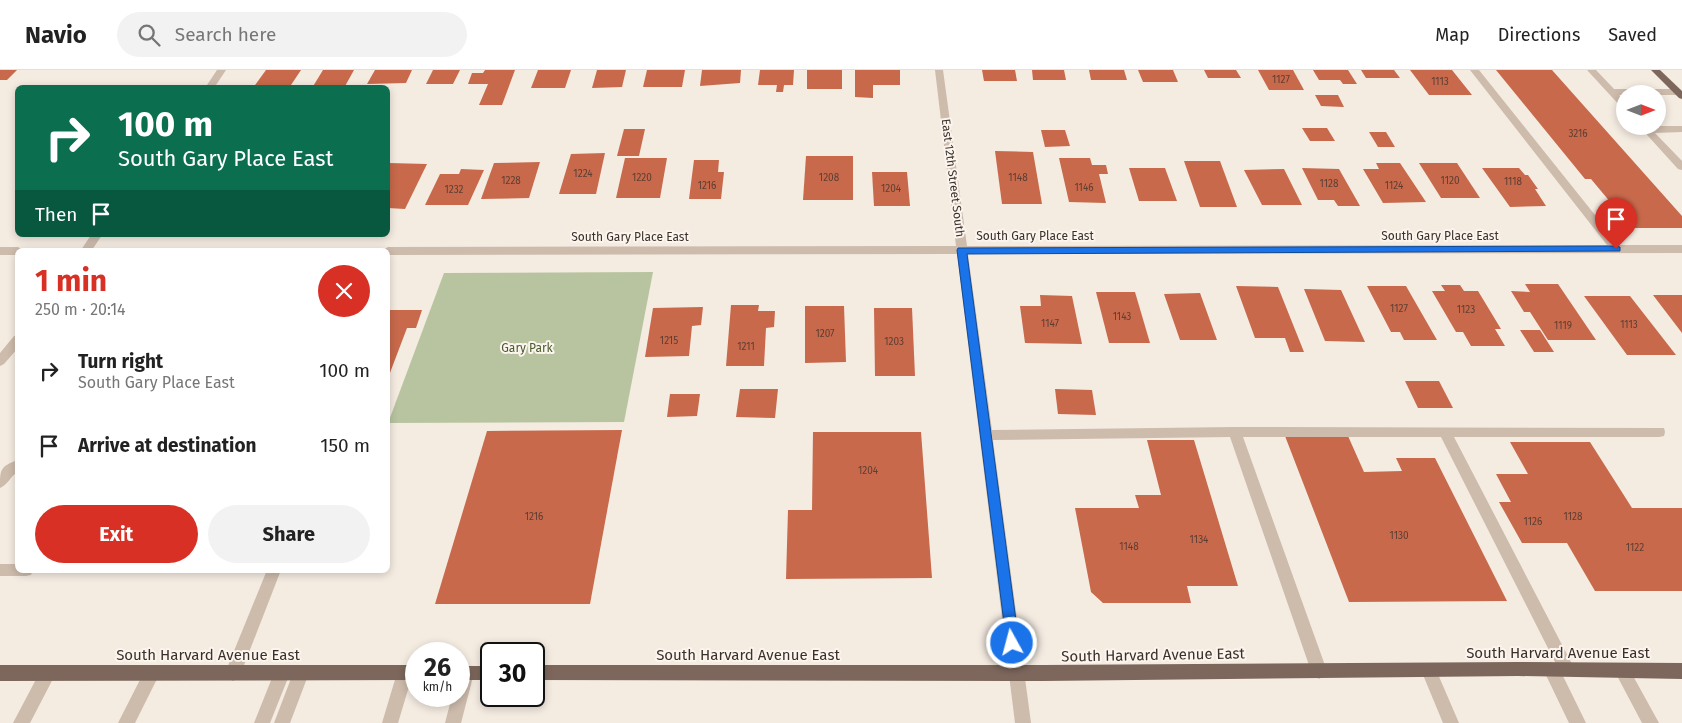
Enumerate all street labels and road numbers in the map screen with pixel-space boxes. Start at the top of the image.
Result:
street label: East 12th Street South [939,118,967,238]
street label: South Gary Place East [976,229,1094,243]
street label: South Gary Place East [1381,229,1499,243]
street label: South Gary Place East [571,230,689,244]
street label: South Harvard Avenue East [1061,644,1246,666]
street label: South Harvard Avenue East [1466,644,1650,662]
street label: South Harvard Avenue East [116,646,300,664]
street label: South Harvard Avenue East [656,646,840,664]

